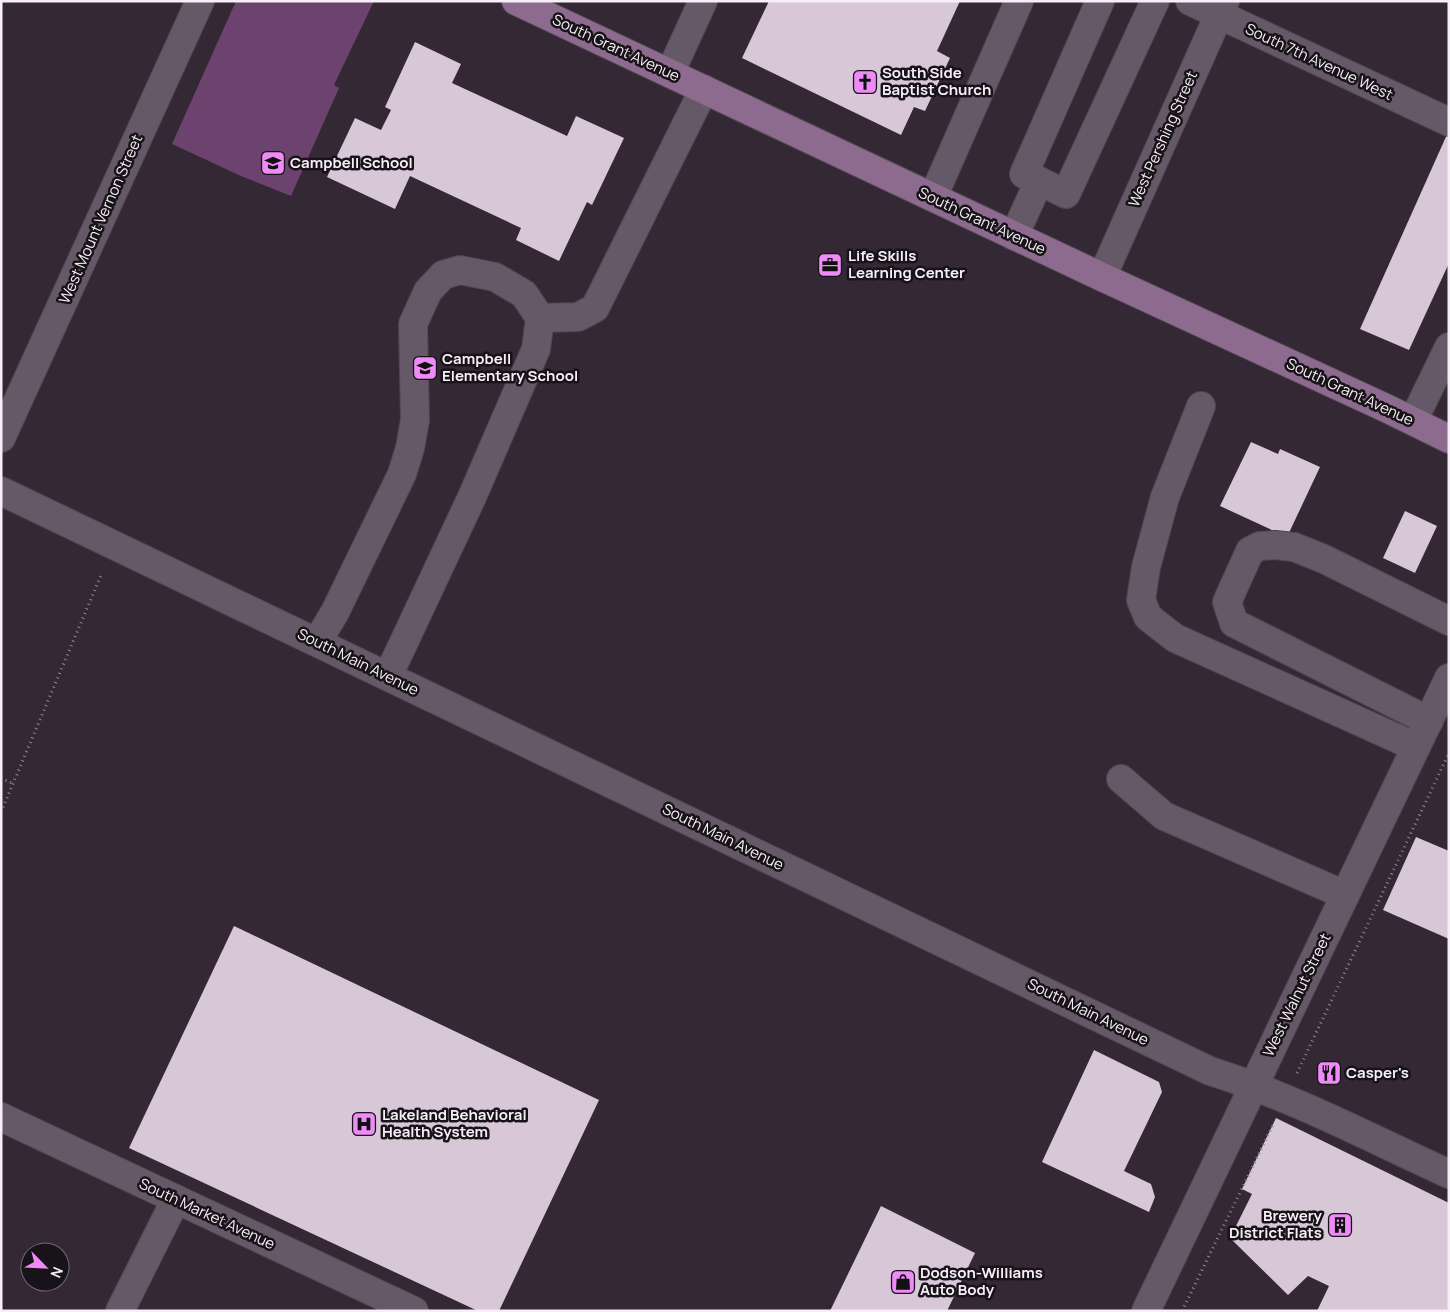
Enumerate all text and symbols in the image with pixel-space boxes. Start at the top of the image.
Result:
street label: South Grant Avenue [549,9,683,86]
street label: South 7th Avenue West [1242,18,1396,105]
place label: South Side Baptist Church [882,62,991,100]
street label: West Pershing Street [1123,67,1202,210]
church icon: South Side Baptist Church [852,69,878,95]
street label: West Mount Vernon Street [54,131,147,307]
school or university icon: Campbell School [260,150,286,176]
place label: Campbell School [290,152,413,173]
street label: South Grant Avenue [915,182,1049,259]
place label: Life Skills Learning Center [848,245,965,283]
office icon: Life Skills Learning Center [817,252,843,278]
place label: Campbell Elementary School [442,348,578,386]
street label: South Grant Avenue [1283,353,1417,430]
school or university icon: Campbell Elementary School [412,355,438,381]
street label: South Main Avenue [294,623,423,700]
street label: South Main Avenue [659,798,788,875]
street label: West Walnut Street [1258,930,1336,1060]
street label: South Main Avenue [1024,973,1153,1050]
restaurant icon: Casper's [1316,1060,1342,1086]
place label: Casper's [1346,1062,1409,1083]
place label: Lakeland Behavioral Health System [382,1104,527,1142]
hospital icon: Lakeland Behavioral Health System [351,1111,377,1137]
street label: South Market Avenue [136,1173,279,1254]
place label: Brewery District Flats [1229,1205,1323,1243]
building icon: Brewery District Flats [1327,1212,1353,1238]
north arrow [20,1242,70,1292]
place label: Dodson-Williams Auto Body [920,1262,1043,1300]
text: N [47,1264,68,1281]
shop icon: Dodson-Williams Auto Body [890,1269,916,1295]

